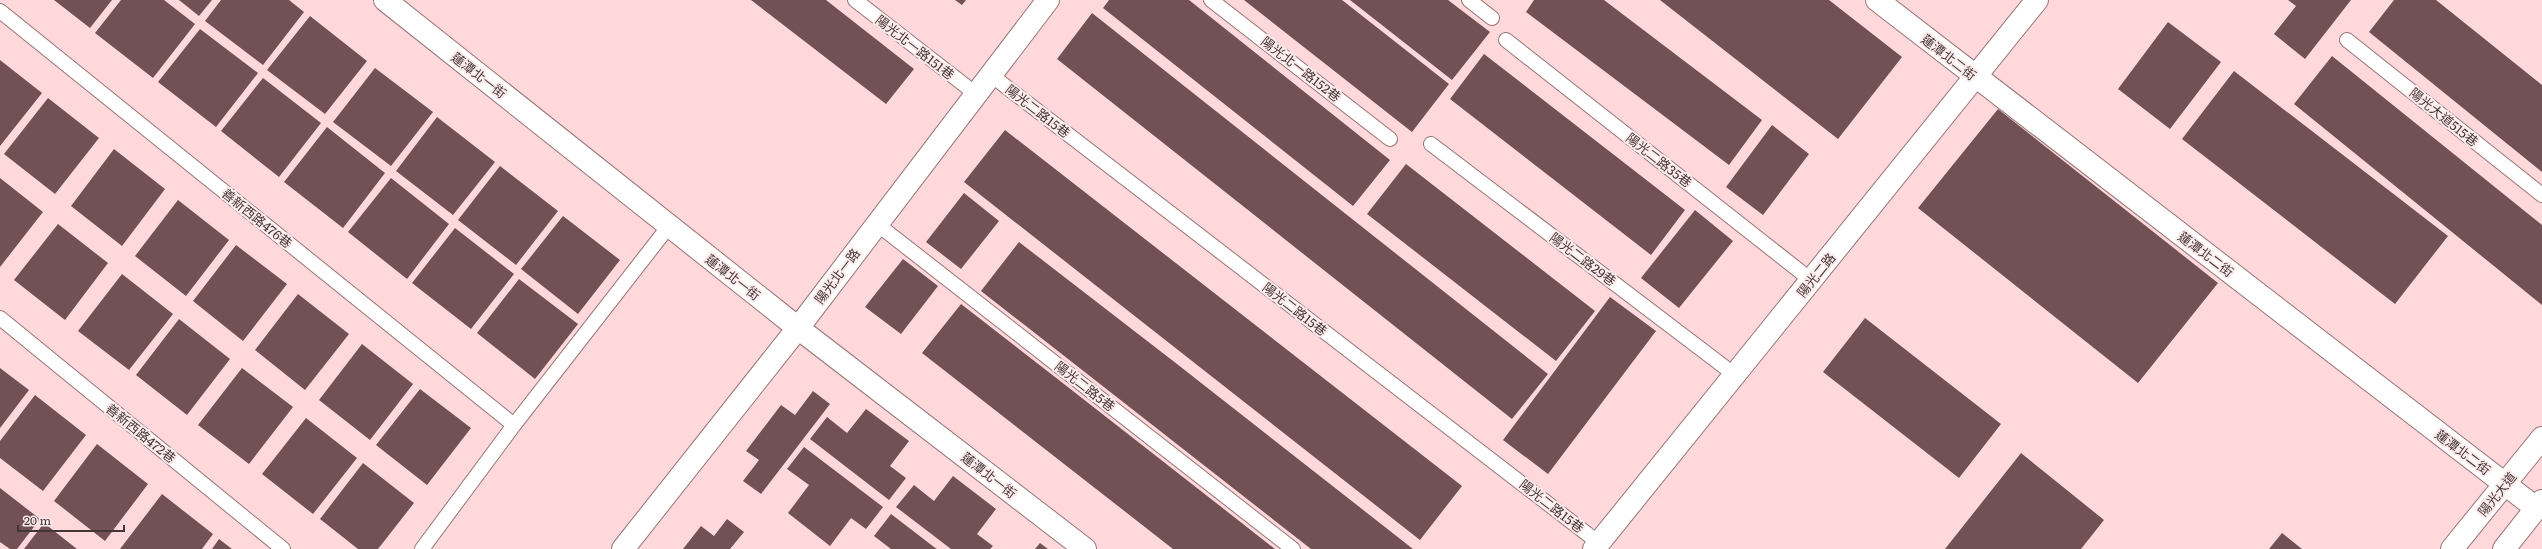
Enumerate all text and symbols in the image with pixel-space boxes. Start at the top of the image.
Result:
street label: 陽光北一路151巷 [872,10,959,83]
street label: 蓮潭北二街 [1918,29,1981,84]
street label: 陽光北一路152巷 [1257,31,1345,106]
street label: 蓮潭北一街 [448,47,511,102]
street label: 陽光二路15巷 [1002,79,1074,142]
street label: 陽光大道515巷 [2406,83,2483,150]
street label: 陽光二路35巷 [1622,128,1696,191]
street label: 善新西路476巷 [218,183,296,252]
street label: 蓮潭北二街 [2175,226,2238,281]
street label: 陽光二路29巷 [1546,227,1620,290]
street label: 陽光北一路 [809,244,864,307]
street label: 陽光二路 [1792,248,1839,301]
street label: 蓮潭北一街 [702,249,765,304]
street label: 陽光二路15巷 [1259,277,1331,340]
street label: 陽光二路5巷 [1051,356,1119,415]
street label: 善新西路472巷 [102,399,180,467]
street label: 蓮潭北二街 [2432,424,2495,479]
street label: 蓮潭北一街 [958,447,1021,502]
street label: 陽光大道 [2473,467,2520,520]
street label: 陽光二路15巷 [1516,474,1588,537]
scale bar [18,507,124,533]
text: 20 m [24,511,51,529]

